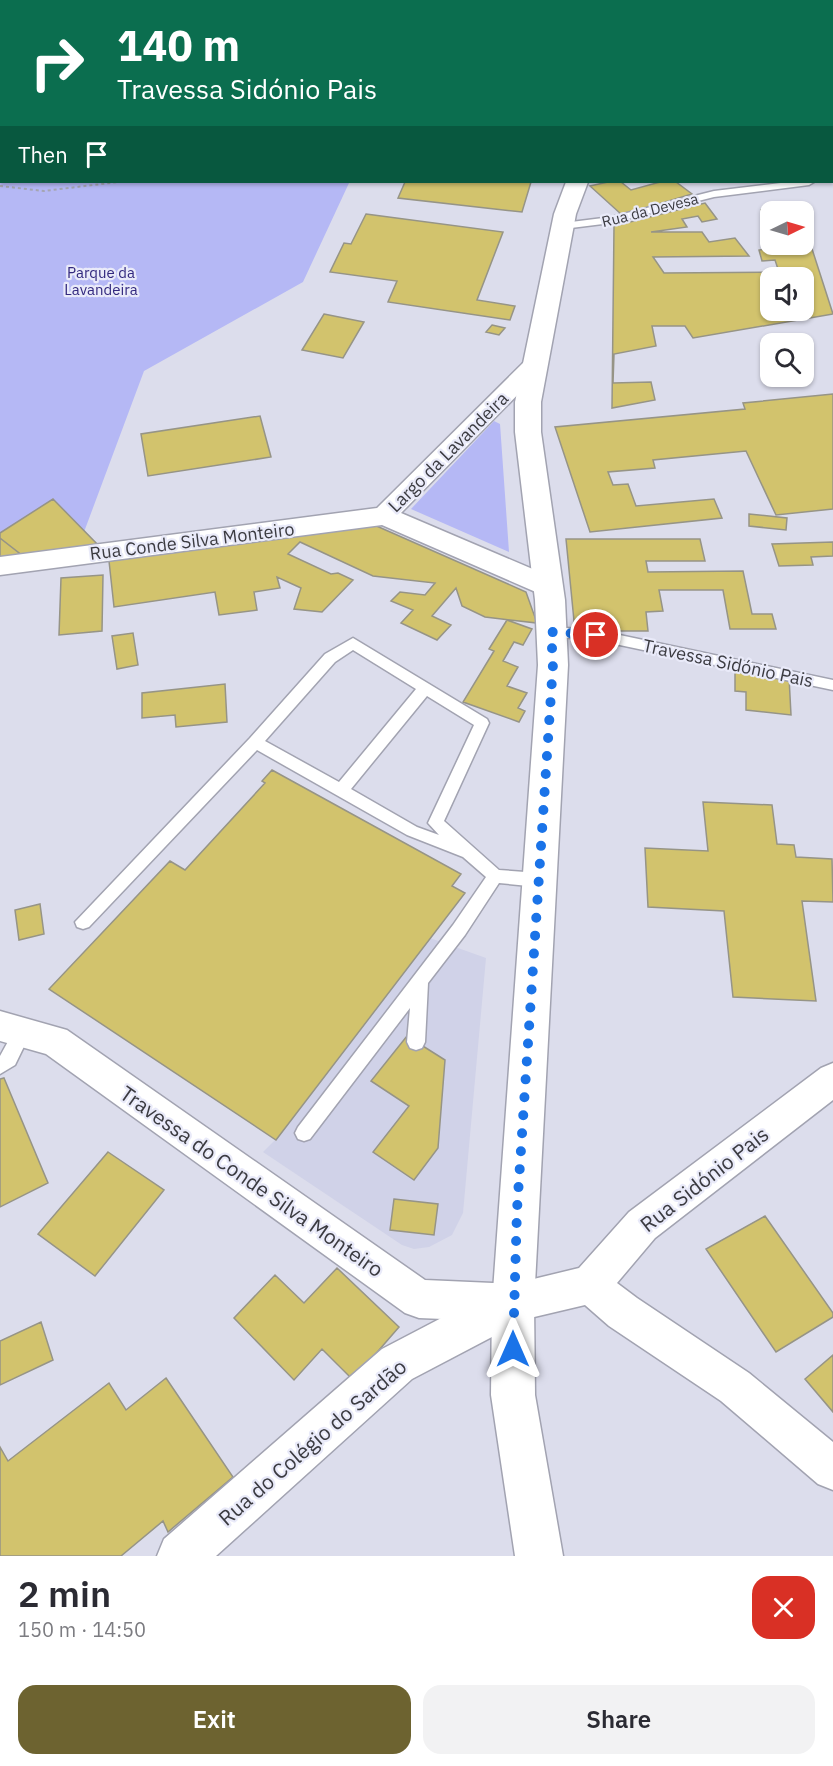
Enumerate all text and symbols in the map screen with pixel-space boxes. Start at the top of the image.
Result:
text: 140 m [117,18,240,73]
icon: right [18,24,96,102]
text: Travessa Sidónio Pais [117,71,377,106]
icon: arrive [80,138,113,171]
text: Then [18,140,68,169]
street label: Rua da Devesa [600,189,700,231]
north arrow [760,201,814,255]
map controls [760,201,814,387]
park label: Parque da Lavandeira [64,263,138,299]
button: sound [760,267,814,321]
button: search [760,333,814,387]
street label: Largo da Lavandeira [383,387,513,517]
street label: Rua Conde Silva Monteiro [88,517,296,565]
pin [570,609,621,660]
icon: arrive [579,618,612,651]
street label: Travessa Sidónio Pais [641,634,815,692]
street label: Travessa do Conde Silva Monteiro [115,1079,389,1283]
street label: Rua Sidónio Pais [634,1120,774,1238]
position arrow [481,1317,545,1381]
street label: Rua do Colégio do Sardão [212,1353,412,1531]
text: 2 min [18,1570,111,1617]
button: close [752,1576,815,1639]
text: 150 m · 14:50 [18,1616,146,1643]
button: Exit [18,1685,411,1754]
button: Share [423,1685,815,1754]

